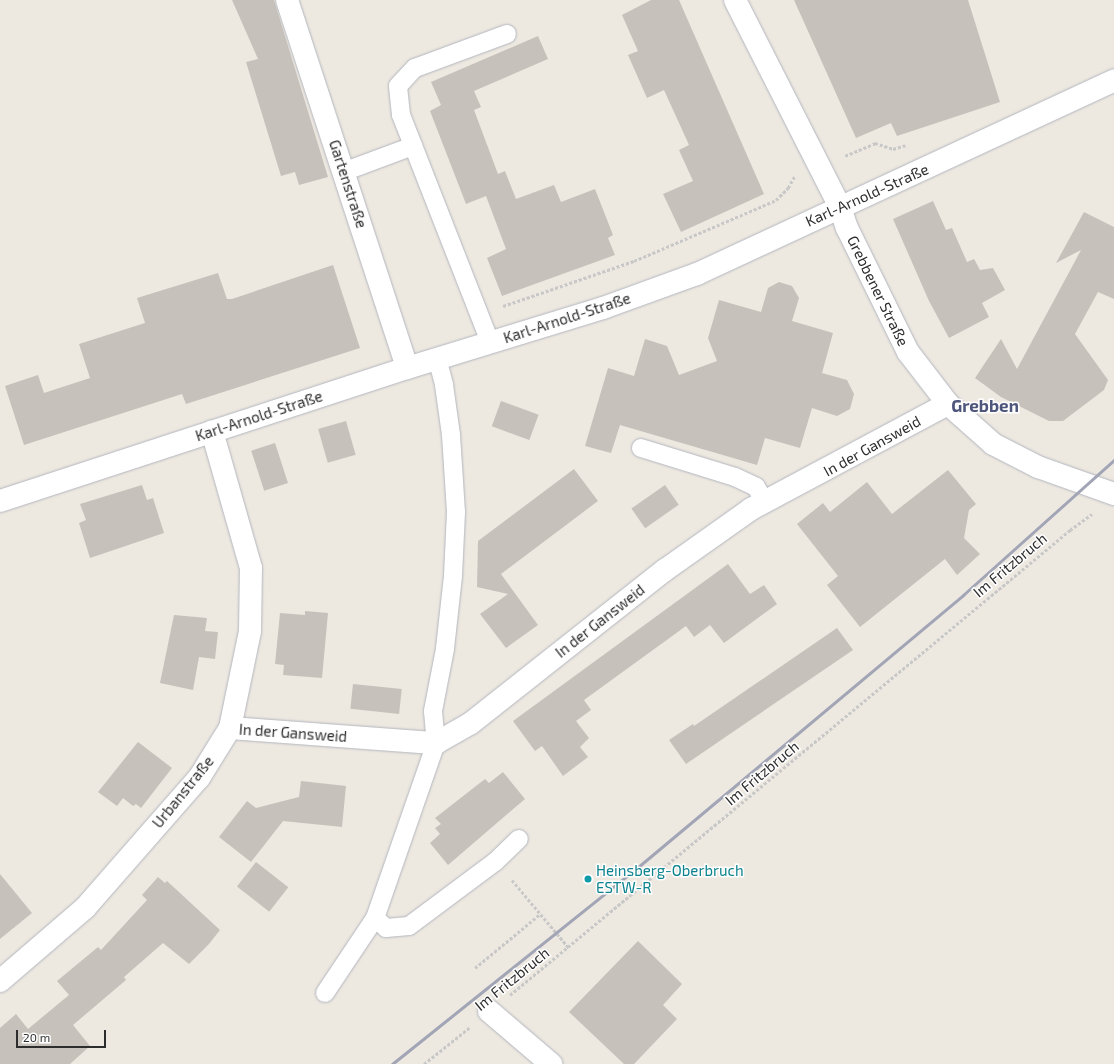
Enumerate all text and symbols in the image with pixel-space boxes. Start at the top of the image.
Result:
street label: Gartenstraße [325,138,371,230]
street label: Karl-Arnold-Straße [803,160,931,230]
street label: Grebbener Straße [843,233,913,349]
street label: Karl-Arnold-Straße [501,289,633,347]
street label: Karl-Arnold-Straße [193,387,325,445]
district label: Grebben [951,396,1019,416]
street label: In der Gansweid [820,412,924,480]
street label: Im Fritzbruch [970,529,1050,601]
street label: In der Gansweid [552,580,648,662]
street label: In der Gansweid [238,720,348,746]
street label: Im Fritzbruch [722,737,802,809]
street label: Urbanstraße [149,752,217,832]
place label: Heinsberg-Oberbruch ESTW-R [596,861,744,896]
marker: Heinsberg-Oberbruch ESTW-R [583,874,593,884]
street label: Im Fritzbruch [471,944,553,1014]
scale bar [18,1022,108,1048]
text: 20 m [23,1030,50,1044]

